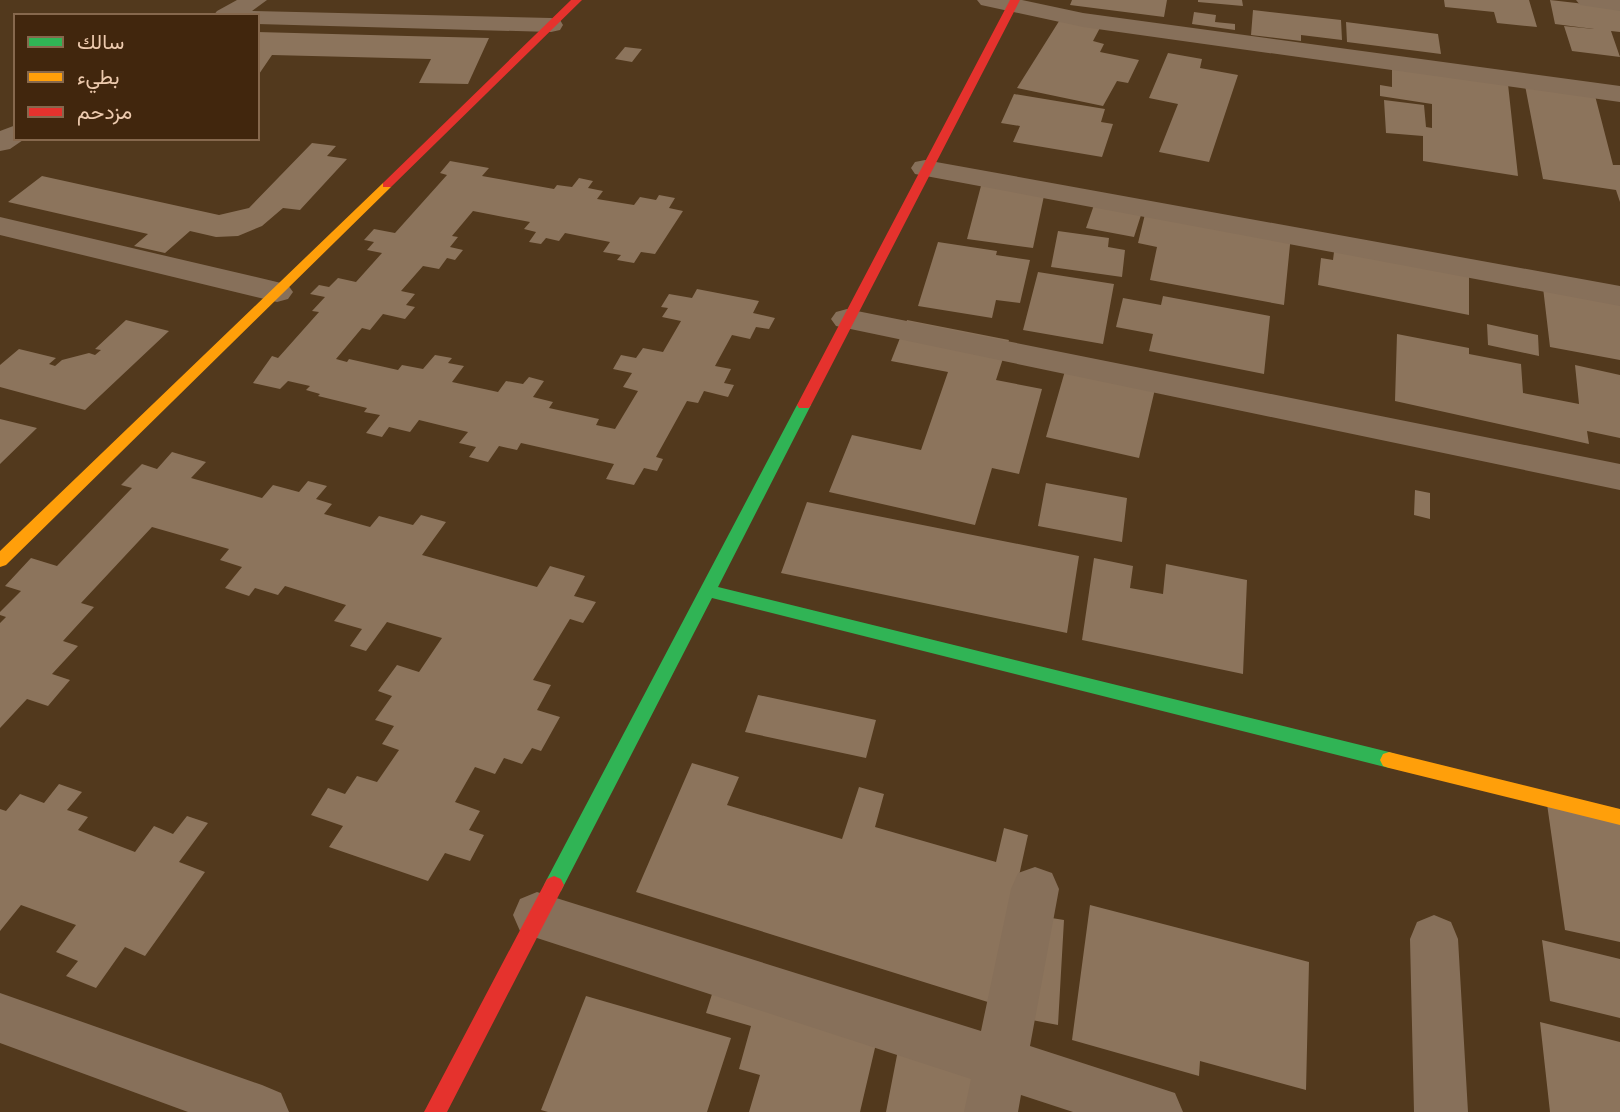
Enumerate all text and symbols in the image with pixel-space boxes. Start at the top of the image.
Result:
legend [14,14,259,140]
text: سالك [77,27,124,55]
text: بطيء [77,62,120,94]
text: مزدحم [77,97,132,126]

